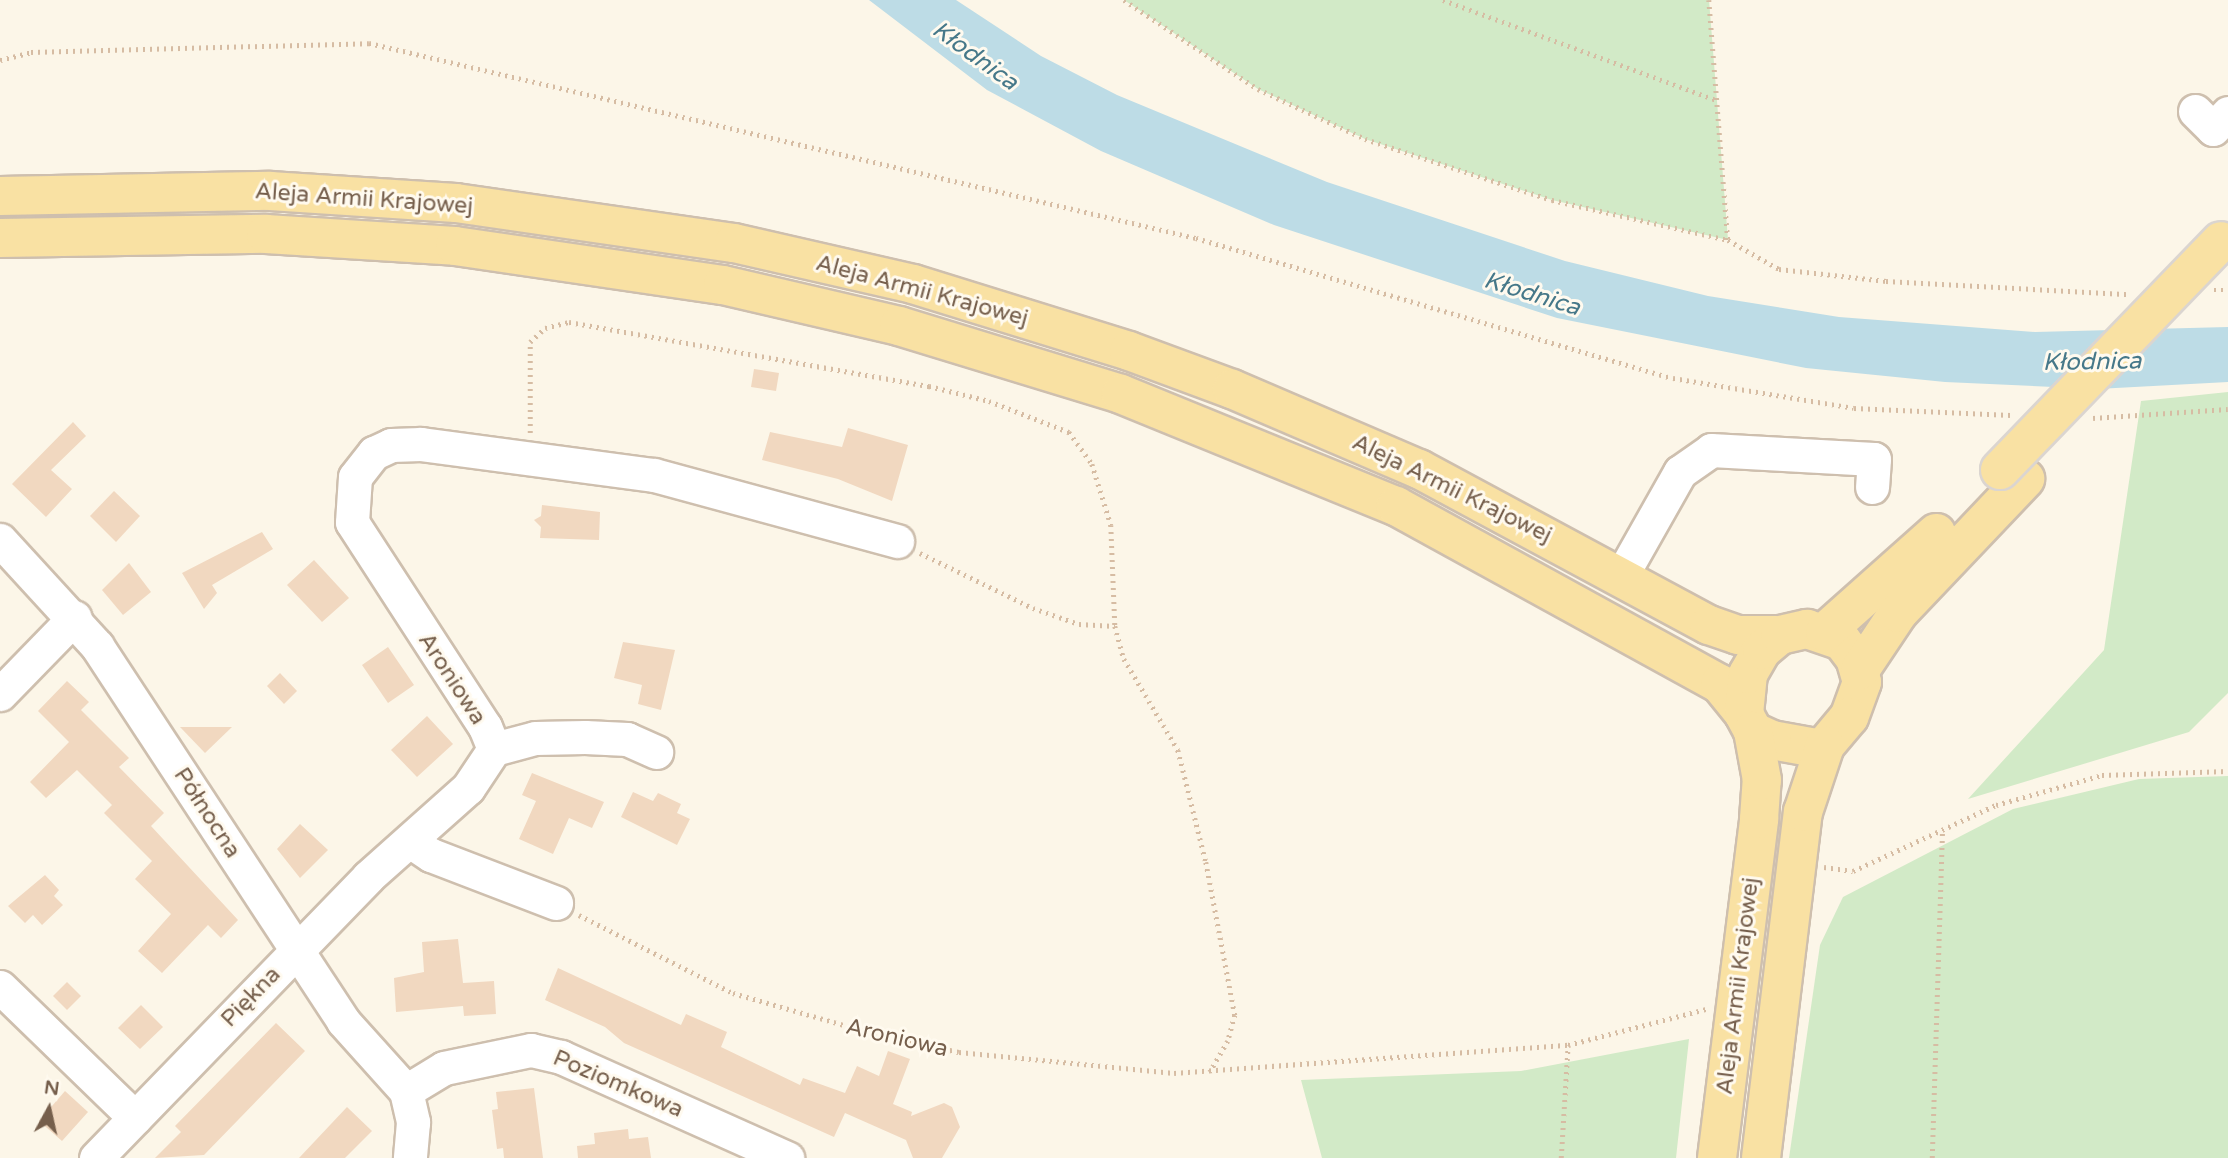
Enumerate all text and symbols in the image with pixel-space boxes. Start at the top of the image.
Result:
water label: Kłodnica [927,15,1023,97]
street label: Aleja Armii Krajowej [254,178,474,220]
street label: Aleja Armii Krajowej [813,249,1031,333]
water label: Kłodnica [1480,266,1584,322]
water label: Kłodnica [2042,347,2142,377]
street label: Aleja Armii Krajowej [1348,429,1556,549]
street label: Aroniowa [412,628,492,730]
street label: Północna [168,763,246,863]
street label: Aleja Armii Krajowej [1711,876,1765,1096]
street label: Piękna [216,961,286,1033]
street label: Aroniowa [843,1013,951,1063]
street label: Poziomkowa [549,1044,687,1124]
north arrow [14,1074,84,1144]
text: N [43,1076,61,1100]

